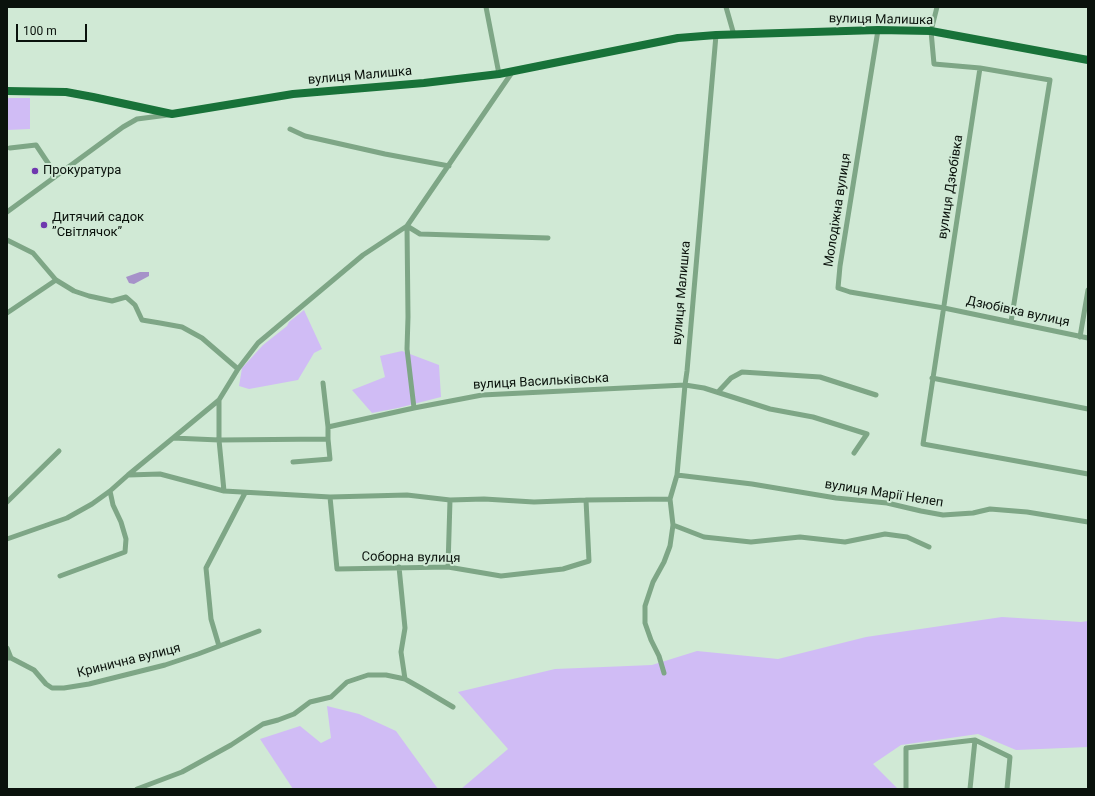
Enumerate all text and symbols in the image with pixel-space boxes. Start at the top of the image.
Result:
street label: вулиця Малишка [829,11,933,29]
scale bar [18,16,89,42]
text: 100 m [23,24,57,38]
street label: вулиця Малишка [307,64,413,88]
street label: вулиця Дзюбівка [935,134,967,240]
street label: Молодіжна вулиця [821,152,855,268]
place label: Прокуратура [43,163,121,179]
marker: Прокуратура [30,166,40,176]
place label: Дитячий садок ”Світлячок” [52,210,144,241]
marker: Дитячий садок ”Світлячок” [39,220,49,230]
street label: вулиця Малишка [670,240,694,346]
street label: Дзюбівка вулиця [965,293,1071,331]
street label: вулиця Васильківська [473,371,609,393]
street label: вулиця Марії Нелеп [824,477,944,511]
street label: Соборна вулиця [361,549,461,567]
street label: Кринична вулиця [76,641,182,681]

